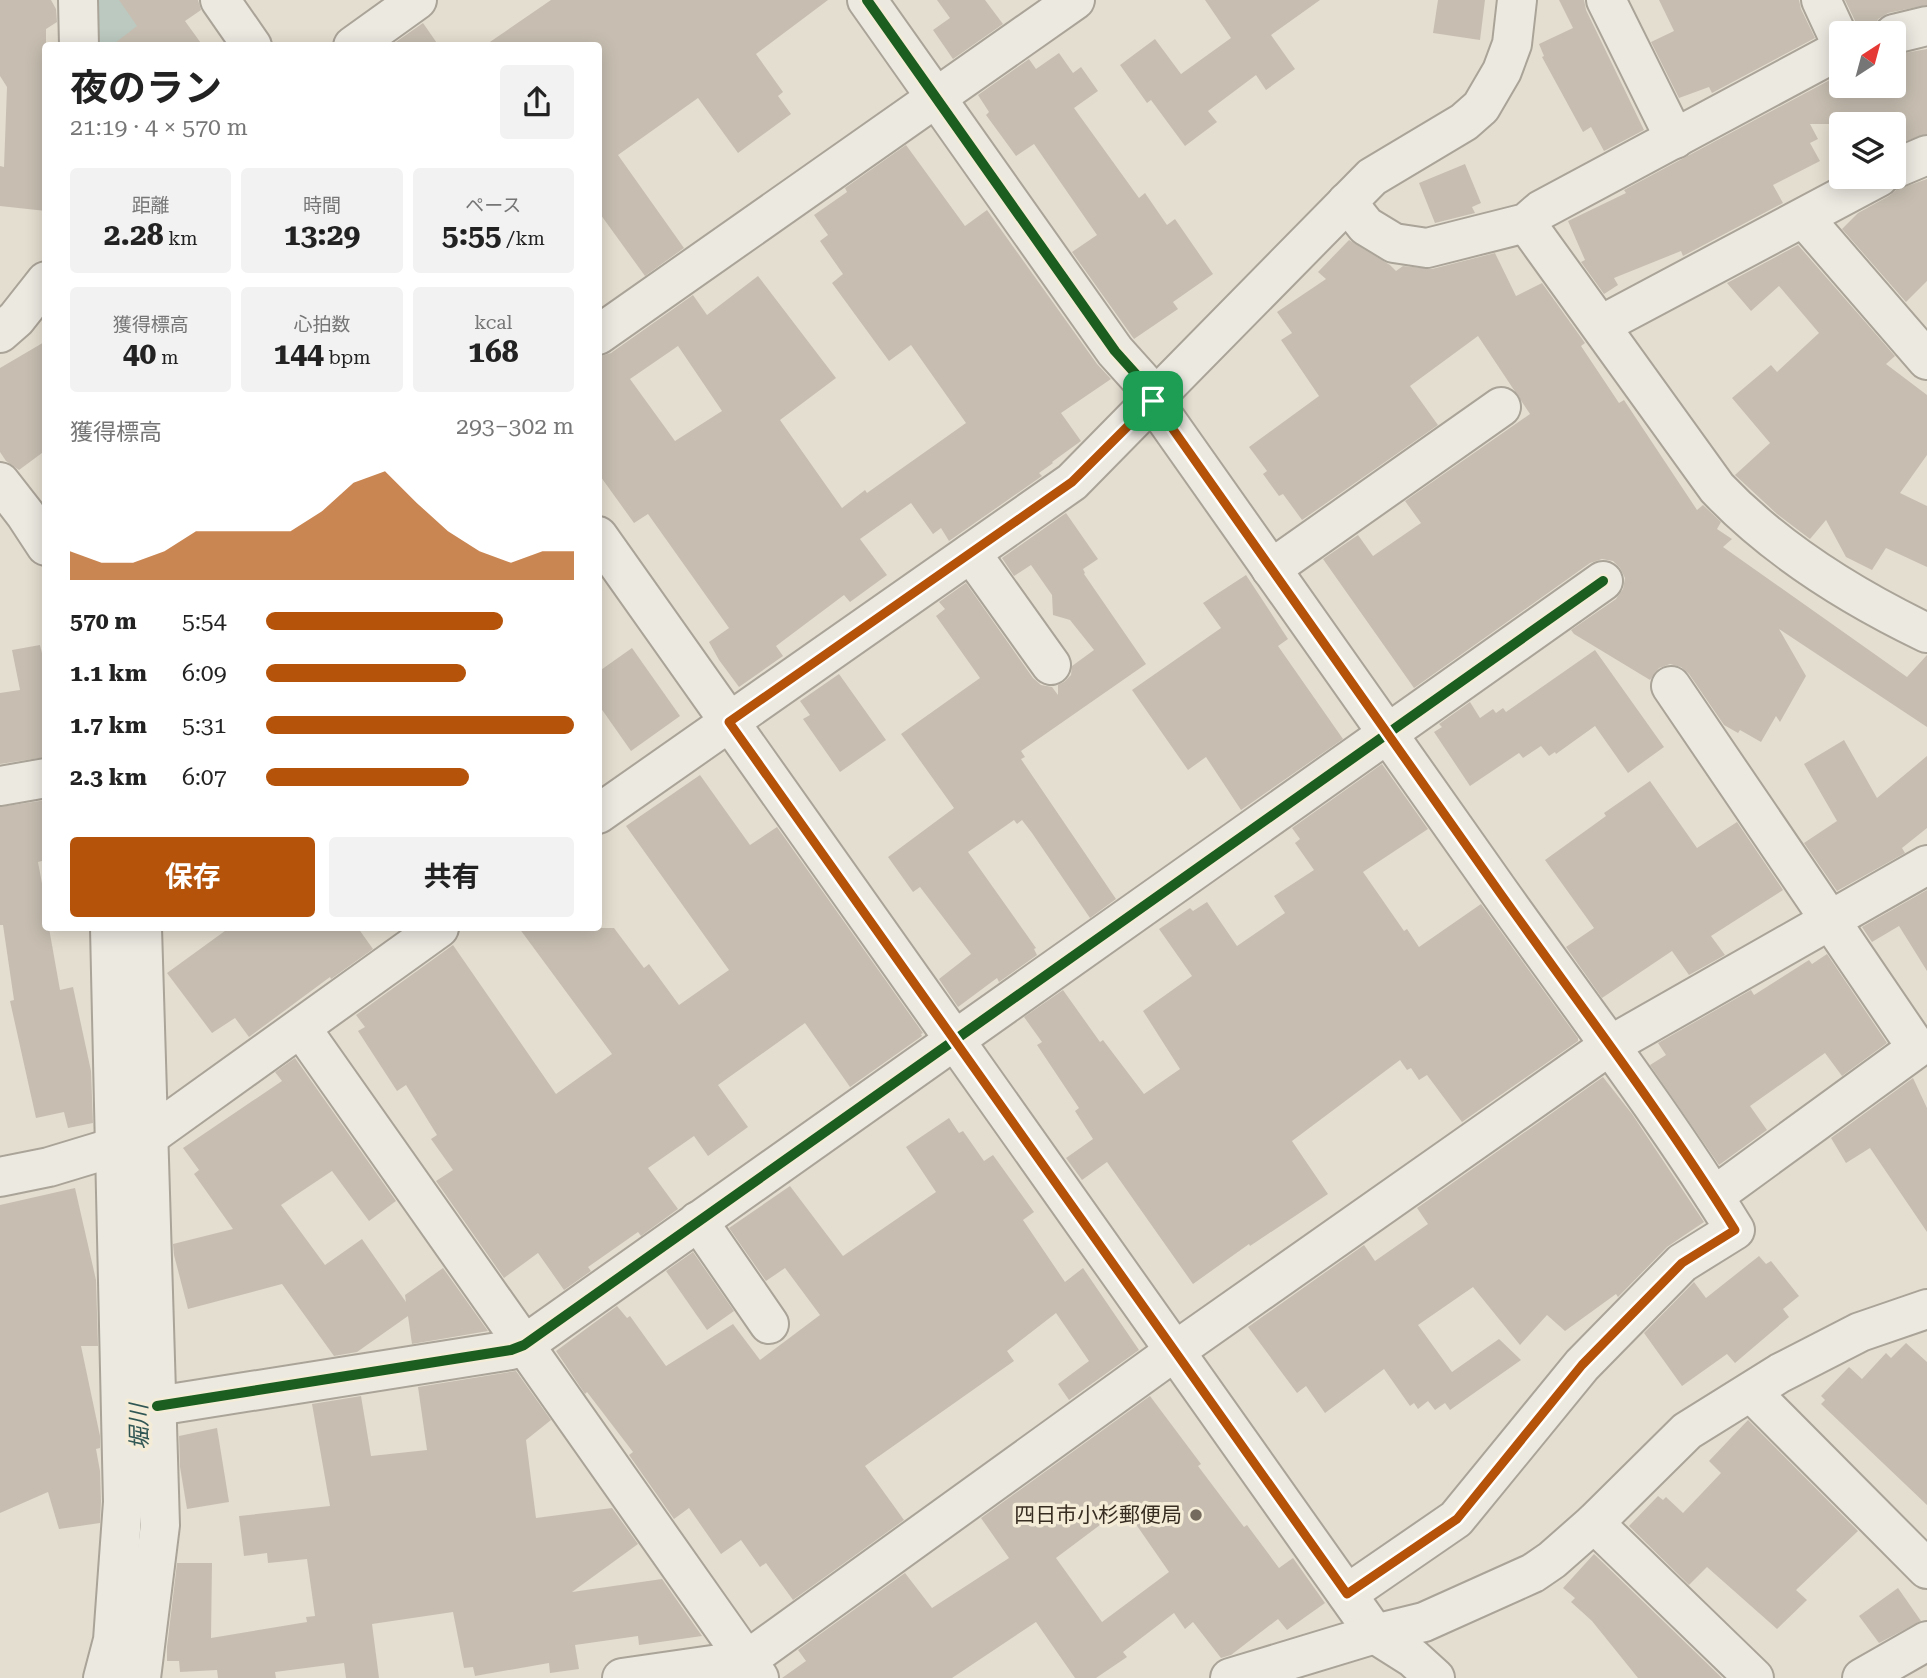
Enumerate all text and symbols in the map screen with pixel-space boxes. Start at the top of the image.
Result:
north arrow [1829,21,1906,98]
map controls [1829,21,1906,189]
button: share [500,65,574,139]
text: 夜のラン [70,66,222,110]
button: layers [1829,112,1906,189]
text: 21:19 · 4 × 570 m [70,114,248,141]
text: 距離 [132,194,170,217]
text: 時間 [303,194,341,217]
text: ペース [465,194,521,217]
text: 2.28 [104,217,163,252]
text: 13:29 [284,217,360,252]
text: 5:55 [442,217,502,252]
text: km [163,227,198,250]
text: /km [502,227,545,250]
text: kcal [474,311,512,334]
text: 獲得標高 [113,313,189,336]
text: 心拍数 [293,313,351,336]
text: 168 [468,334,519,369]
text: 40 [123,336,156,371]
text: 144 [273,336,324,371]
text: m [156,346,179,369]
text: bpm [324,346,371,369]
pin [1123,371,1183,431]
icon: arrive [1134,382,1172,420]
text: 293–302 m [456,413,574,440]
text: 獲得標高 [70,419,162,446]
text: 570 m [70,608,137,635]
text: 5:54 [182,608,227,635]
text: 1.1 km [70,660,147,687]
text: 6:09 [182,660,227,687]
text: 1.7 km [70,712,147,739]
text: 5:31 [182,712,227,739]
text: 2.3 km [70,764,147,791]
text: 6:07 [182,764,227,791]
button: 保存 [70,837,315,917]
button: 共有 [329,837,574,917]
water label: 堀川 [126,1401,153,1450]
place label: 四日市小杉郵便局 [1014,1503,1182,1527]
marker: 四日市小杉郵便局 [1188,1507,1204,1523]

